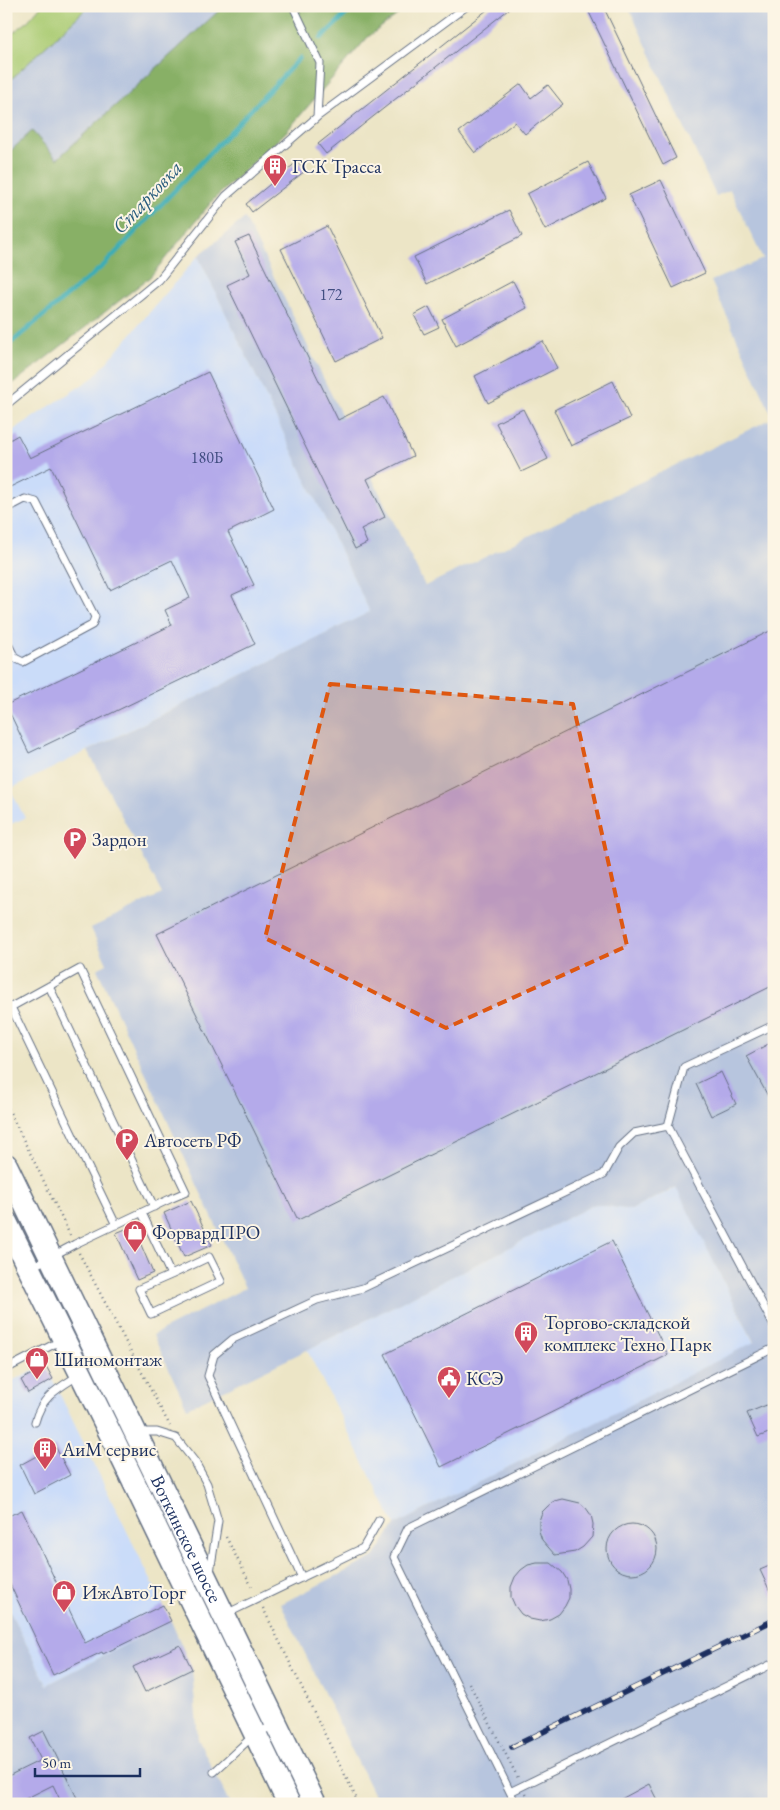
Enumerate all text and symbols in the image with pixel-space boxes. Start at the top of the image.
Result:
building icon: ГСК Трасса [262,153,288,187]
place label: ГСК Трасса [292,154,382,179]
water label: Старковка [106,155,188,239]
house number: 172 [319,284,343,305]
house number: 180Б [191,447,223,468]
parking icon: Зардон [62,826,88,860]
place label: Зардон [92,827,147,852]
parking icon: Автосеть РФ [114,1127,140,1161]
place label: Автосеть РФ [143,1128,241,1153]
shop icon: ФорвардПРО [122,1219,148,1253]
place label: ФорвардПРО [152,1220,260,1245]
place label: Торгово-складской комплекс Техно Парк [544,1310,712,1357]
building icon: Торгово-складской комплекс Техно Парк [513,1320,539,1354]
shop icon: Шиномонтаж [24,1346,50,1380]
place label: Шиномонтаж [54,1347,163,1372]
public building icon: КСЭ [436,1365,462,1399]
place label: КСЭ [466,1366,504,1391]
building icon: АиМ сервис [32,1436,58,1470]
place label: АиМ сервис [61,1437,157,1462]
street label: Воткинское шоссе [145,1471,228,1607]
shop icon: ИжАвтоТорг [51,1579,77,1613]
place label: ИжАвтоТорг [82,1580,186,1605]
scale bar [35,1745,140,1777]
text: 50 m [42,1753,71,1772]

